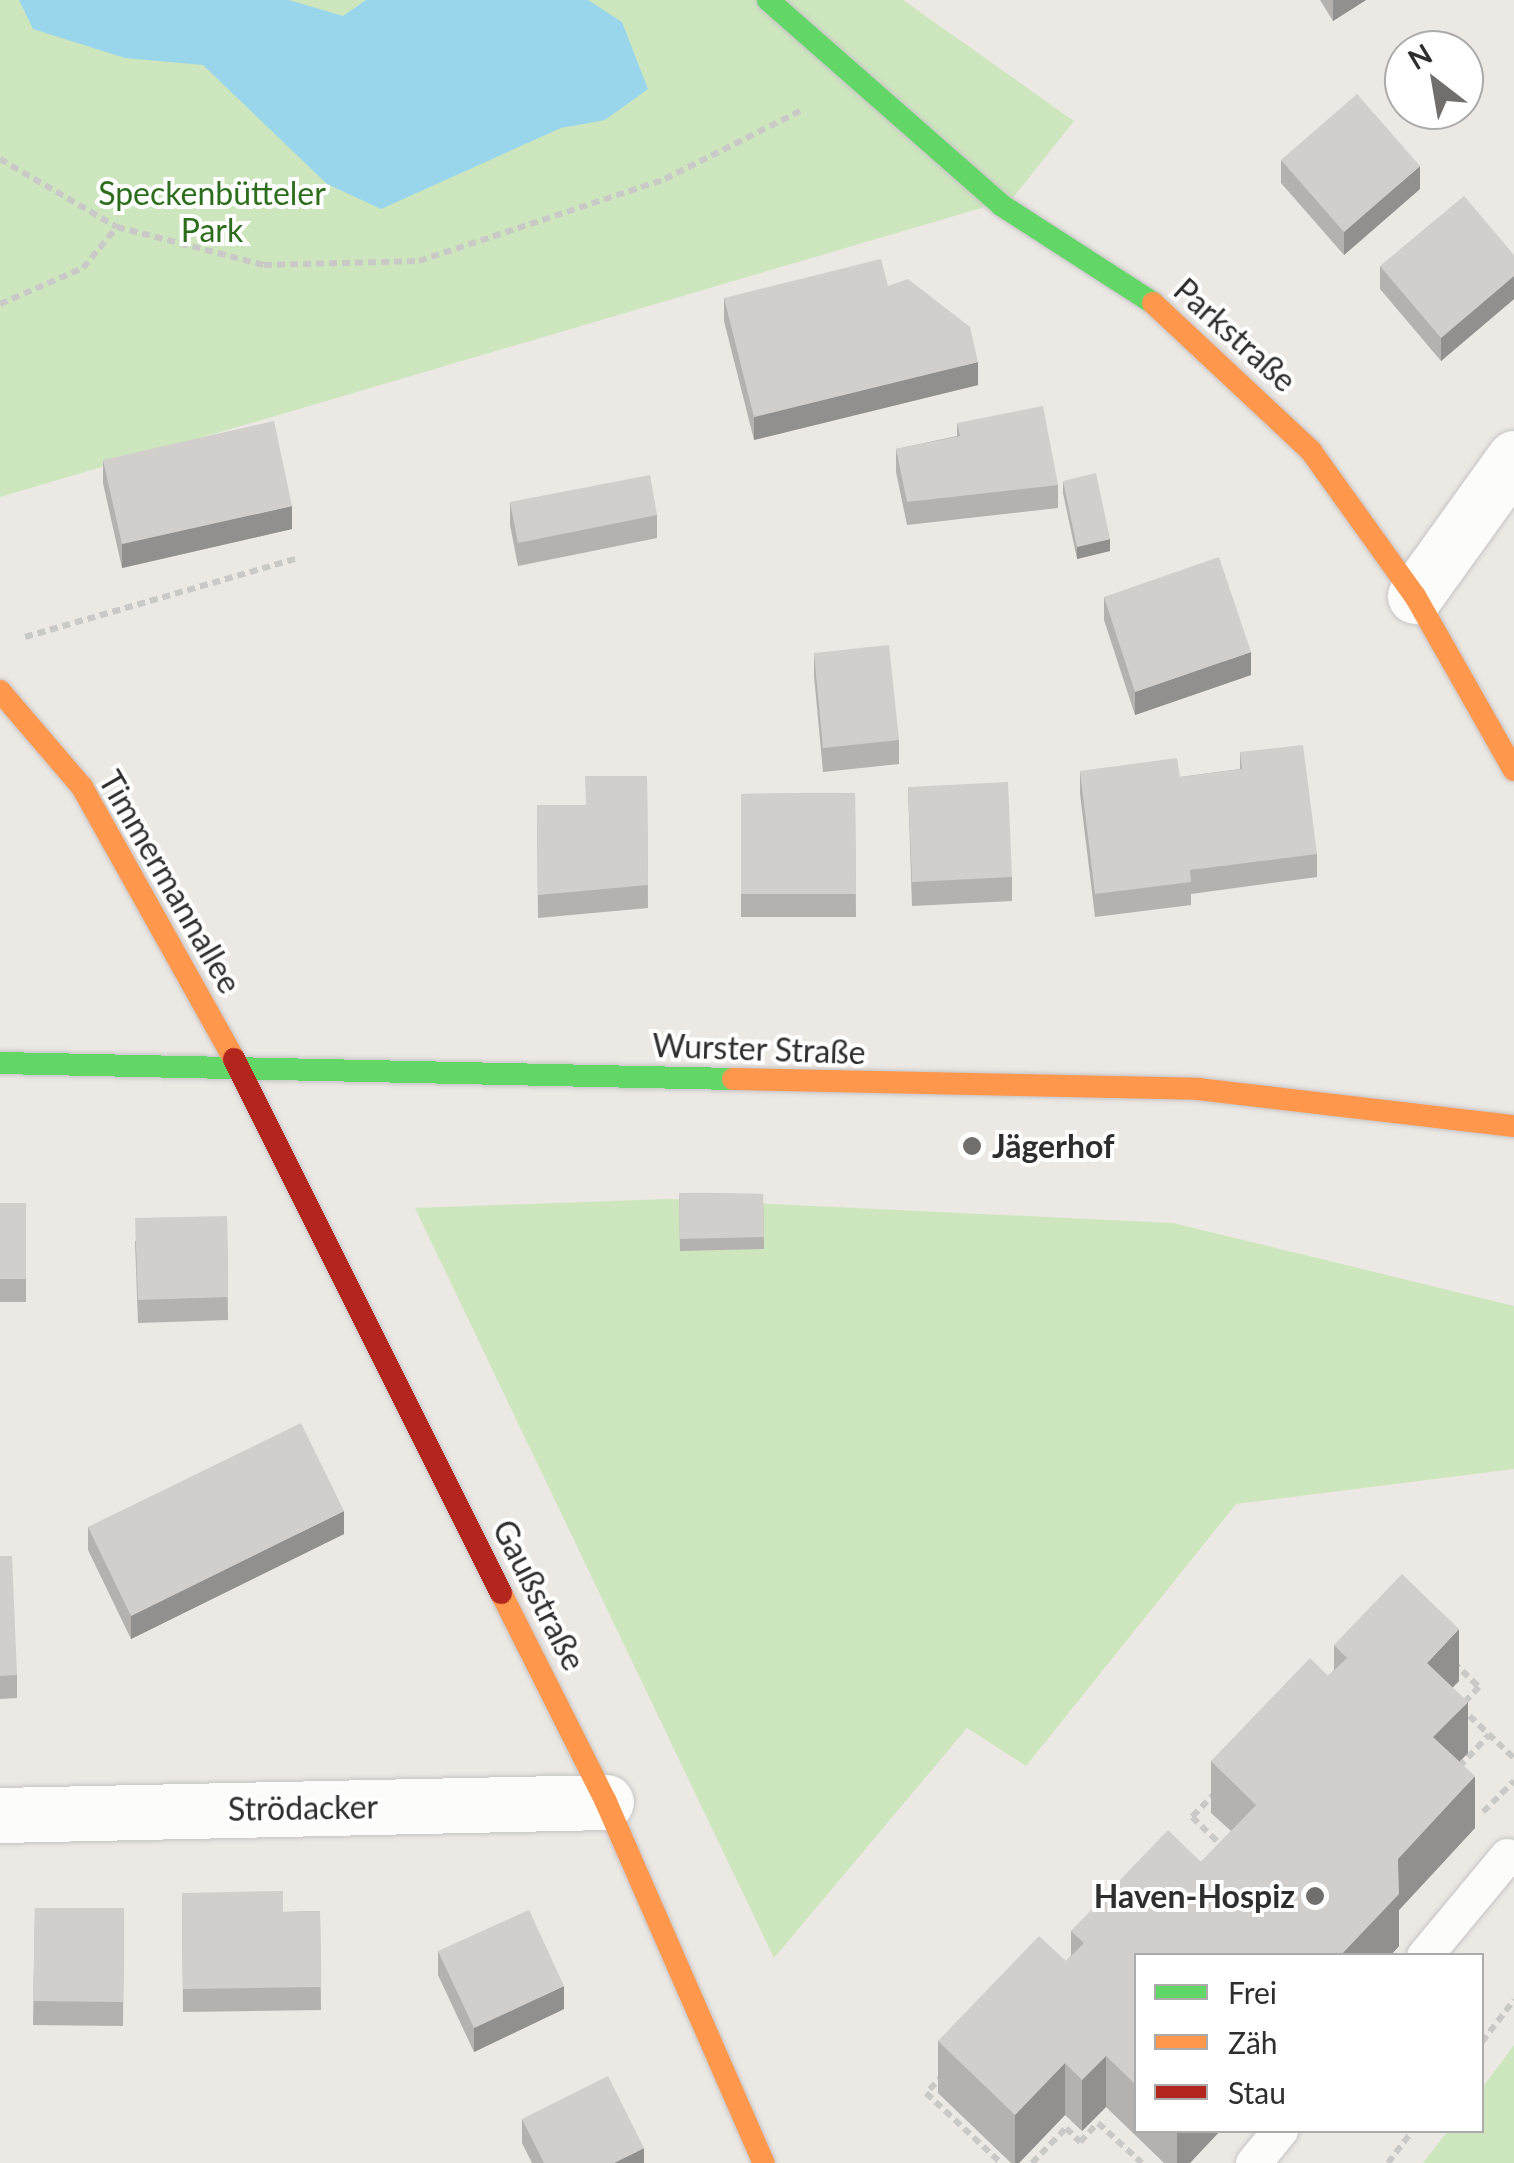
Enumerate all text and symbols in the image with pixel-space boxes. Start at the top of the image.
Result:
north arrow [1384,30,1484,130]
text: N [1402,36,1438,76]
park label: Speckenbütteler Park [98,175,326,250]
street label: Parkstraße [1166,270,1304,400]
street label: Timmermannallee [91,764,249,1000]
street label: Wurster Straße [651,1026,867,1072]
place label: Jägerhof [992,1127,1115,1165]
marker: Jägerhof [961,1135,983,1157]
street label: Gaußstraße [485,1513,593,1677]
street label: Strödacker [228,1787,378,1829]
place label: Haven-Hospiz [1094,1877,1295,1915]
marker: Haven-Hospiz [1304,1885,1326,1907]
legend [1134,1953,1484,2133]
text: Frei [1228,1974,1277,2010]
text: Zäh [1228,2024,1278,2060]
text: Stau [1228,2074,1286,2110]

